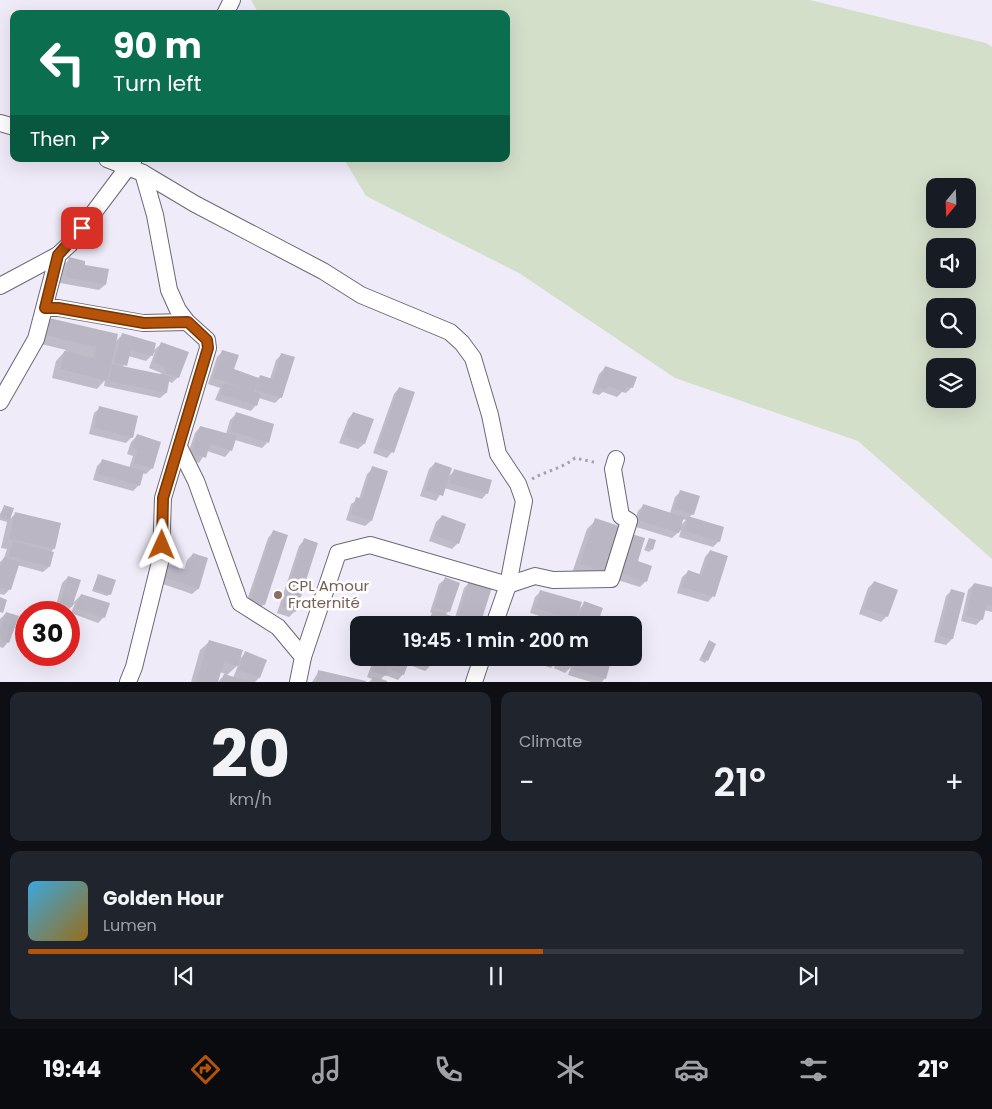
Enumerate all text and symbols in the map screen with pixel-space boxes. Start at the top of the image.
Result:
text: 90 m [113,21,202,70]
icon: left [30,30,95,95]
text: Turn left [113,68,201,99]
icon: right [86,125,114,153]
text: Then [30,126,76,153]
north arrow [926,178,976,228]
map controls [926,178,976,408]
pin [61,207,103,249]
icon: arrive [68,214,96,242]
button: sound [926,238,976,288]
button: search [926,298,976,348]
button: layers [926,358,976,408]
position arrow [135,518,187,570]
place label: CPL Amour Fraternité [288,575,370,613]
marker: CPL Amour Fraternité [272,589,284,601]
speed limit sign: 30 [15,601,80,666]
text: 19:45 · 1 min · 200 m [403,627,589,654]
text: 20 [211,709,290,800]
text: Climate [519,730,582,753]
text: 21° [713,756,766,809]
text: − [519,763,534,802]
text: + [945,763,964,802]
text: km/h [229,788,272,811]
text: Golden Hour [103,885,224,912]
text: Lumen [103,914,157,937]
icon: previous [170,962,198,990]
icon: pause [482,962,510,990]
icon: next [794,962,822,990]
icon: directions [188,1052,223,1087]
icon: music [309,1052,344,1087]
icon: phone [431,1052,466,1087]
icon: climate [553,1052,588,1087]
icon: car [674,1052,709,1087]
icon: filters [796,1052,831,1087]
text: 19:44 [43,1054,101,1085]
text: 21° [918,1054,949,1085]

